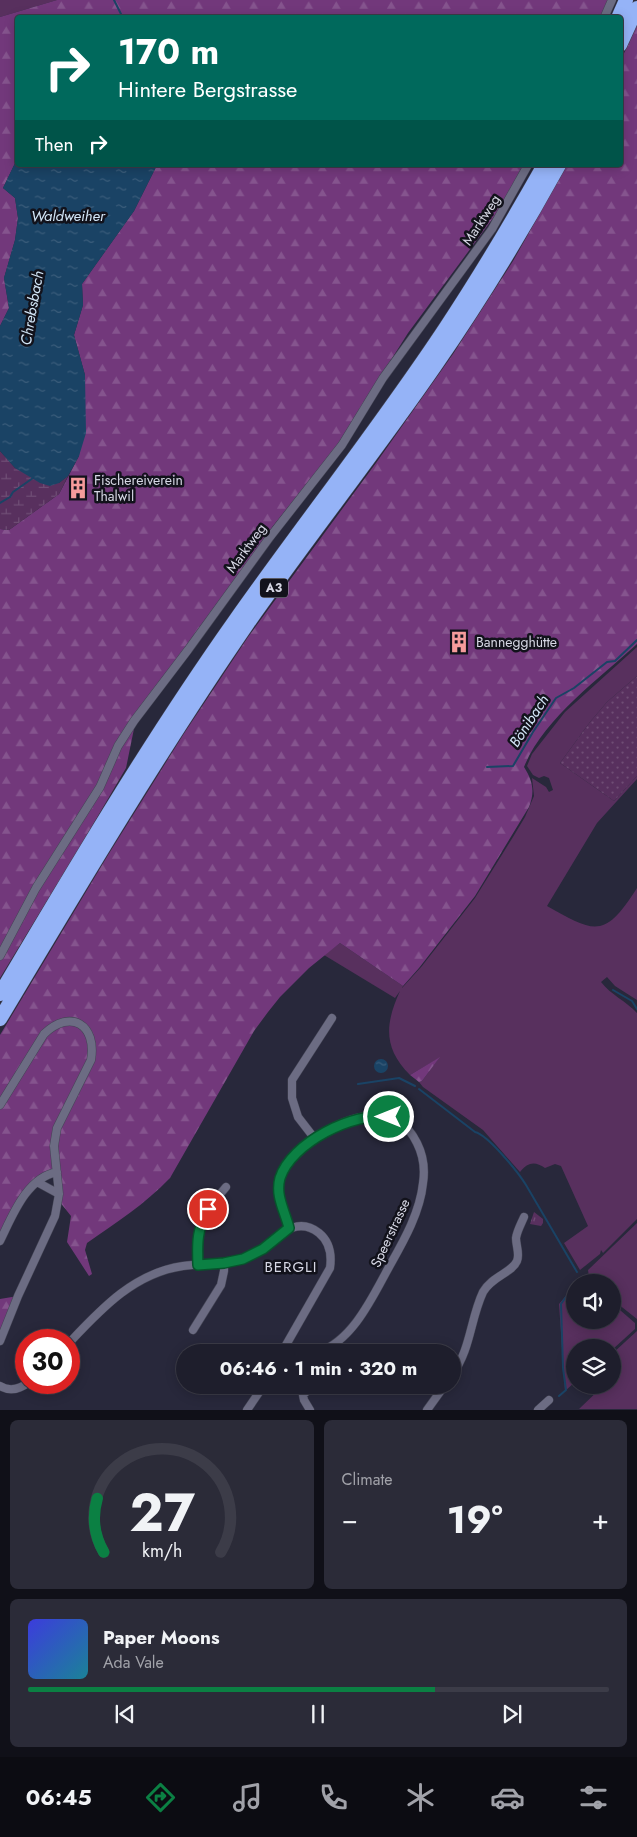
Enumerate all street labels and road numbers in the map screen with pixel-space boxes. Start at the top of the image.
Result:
street label: Marktweg [457,191,505,249]
street label: Marktweg [221,519,271,577]
road number: A3 [260,578,288,598]
street label: Speerstrasse [365,1195,415,1271]

